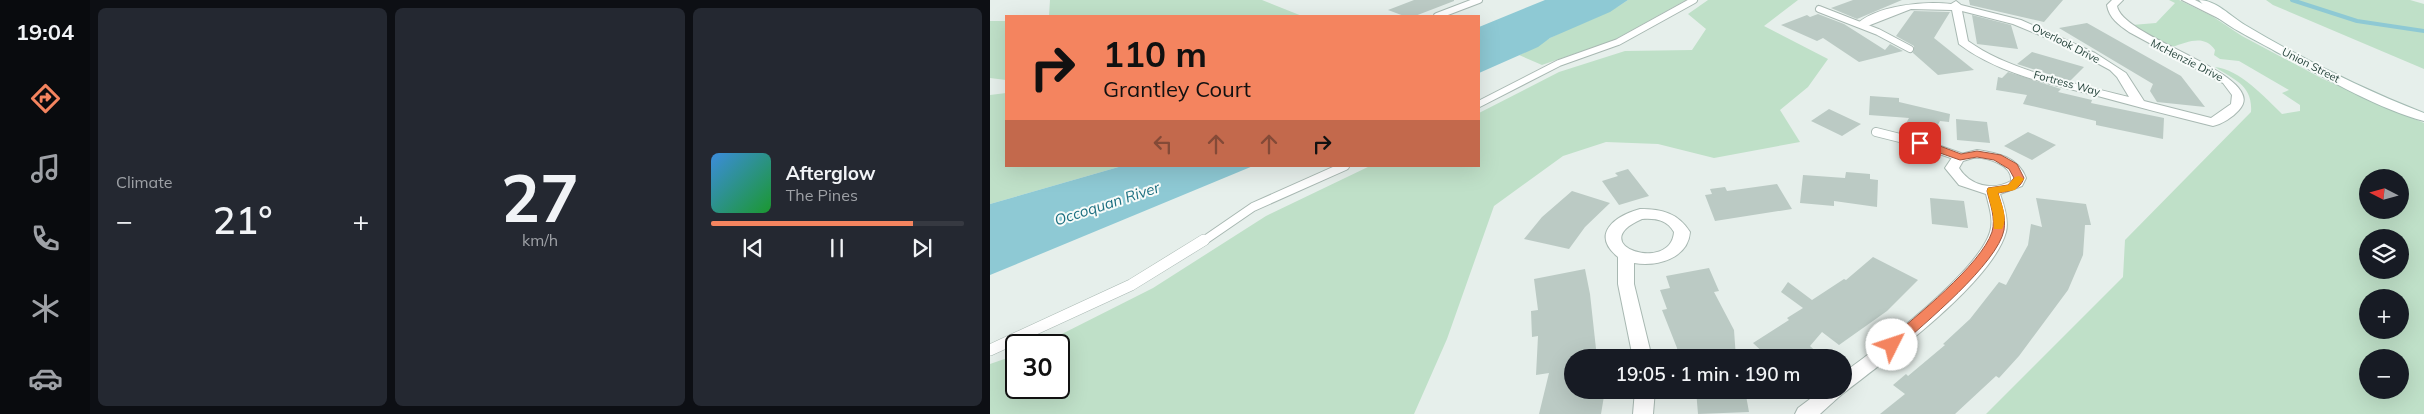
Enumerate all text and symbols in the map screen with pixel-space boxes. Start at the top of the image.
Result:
text: 19:04 [16,18,74,46]
street label: Overlook Drive [2030,20,2102,66]
text: 110 m [1103,32,1207,76]
icon: right [1020,35,1085,100]
street label: McHenzie Drive [2148,36,2226,84]
street label: Union Street [2280,44,2342,86]
street label: Fortress Way [2032,67,2102,99]
text: Grantley Court [1103,75,1251,103]
icon: directions [28,81,63,116]
pin [1899,122,1941,164]
icon: arrive [1906,129,1934,157]
icon: left [1149,130,1177,158]
icon: ahead [1202,130,1230,158]
icon: ahead [1255,130,1283,158]
icon: right [1308,130,1336,158]
icon: music [28,151,63,186]
text: 27 [501,157,579,238]
text: Afterglow [786,161,876,185]
north arrow [2359,169,2409,219]
map controls [2359,169,2409,399]
text: Climate [116,172,172,192]
water label: Occoquan River [1052,177,1162,229]
text: The Pines [786,185,858,205]
text: 21° [213,196,273,244]
text: − [116,203,133,238]
text: + [353,203,369,238]
icon: phone [28,221,63,256]
button: layers [2359,229,2409,279]
text: km/h [522,230,558,250]
icon: previous [739,234,767,262]
icon: pause [823,234,851,262]
icon: next [908,234,936,262]
button: + [2359,289,2409,339]
icon: climate [28,291,63,326]
position arrow [1865,318,1917,370]
speed limit sign: 30 [1005,334,1070,399]
button: − [2359,349,2409,399]
icon: car [28,361,63,396]
text: 19:05 · 1 min · 190 m [1615,362,1801,386]

